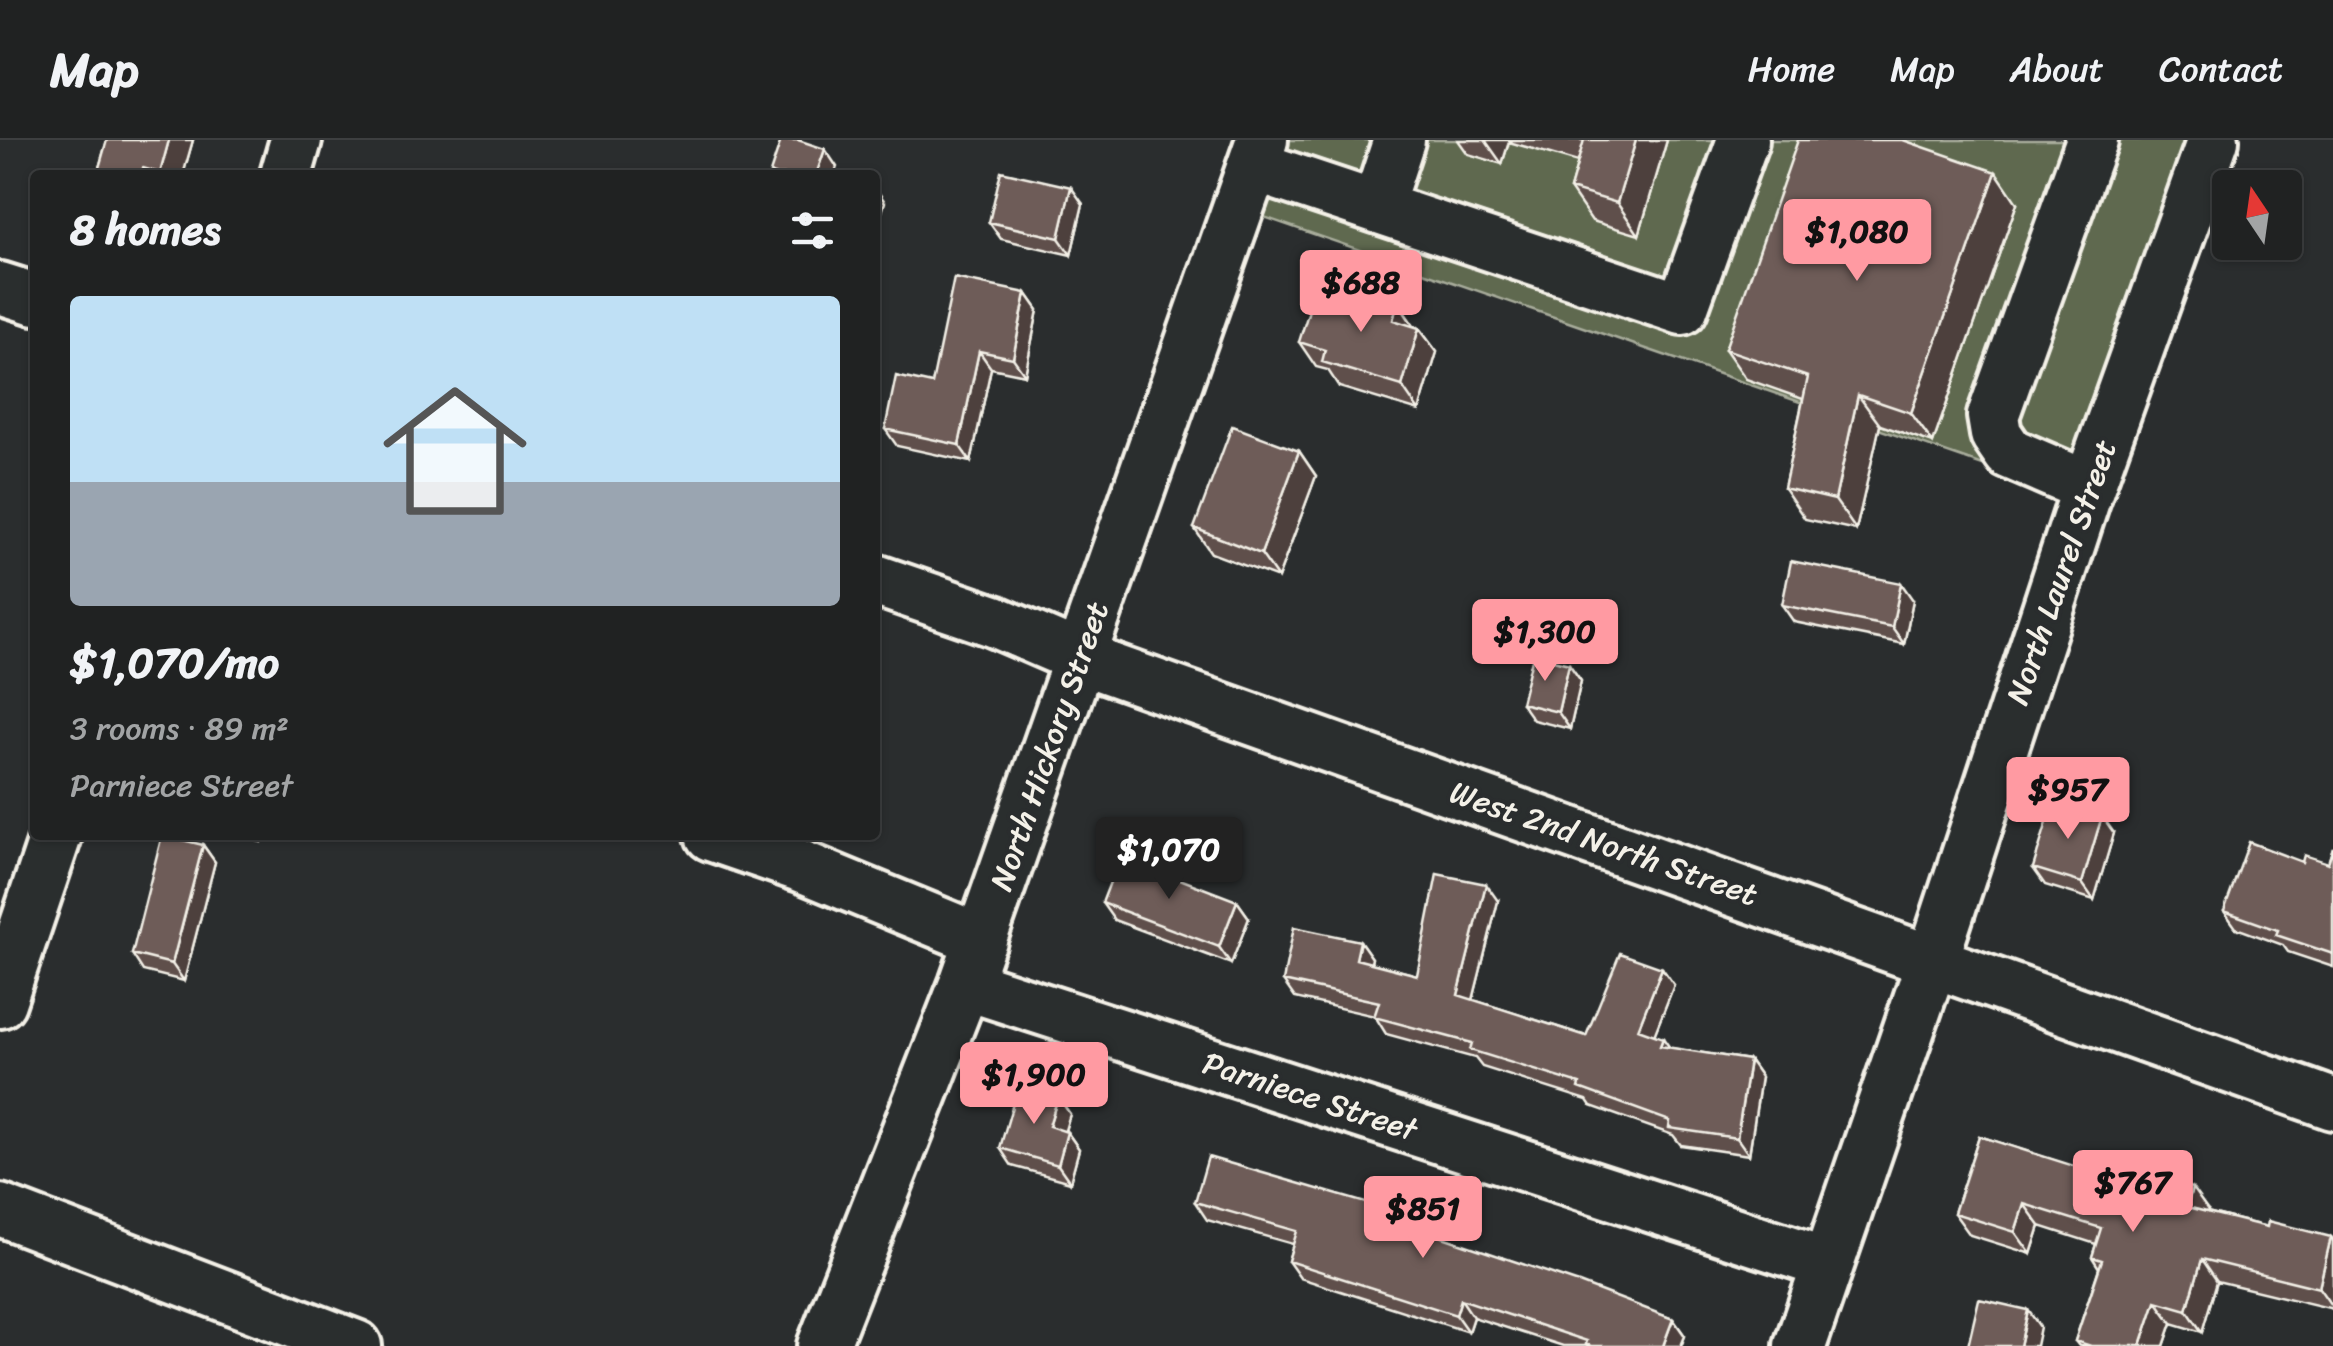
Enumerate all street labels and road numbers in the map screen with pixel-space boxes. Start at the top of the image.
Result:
street label: North Laurel Street [1989,432,2134,713]
street label: North Hickory Street [973,594,1126,899]
street label: West 2nd North Street [1442,764,1766,923]
street label: Parniece Street [1195,1035,1426,1158]

